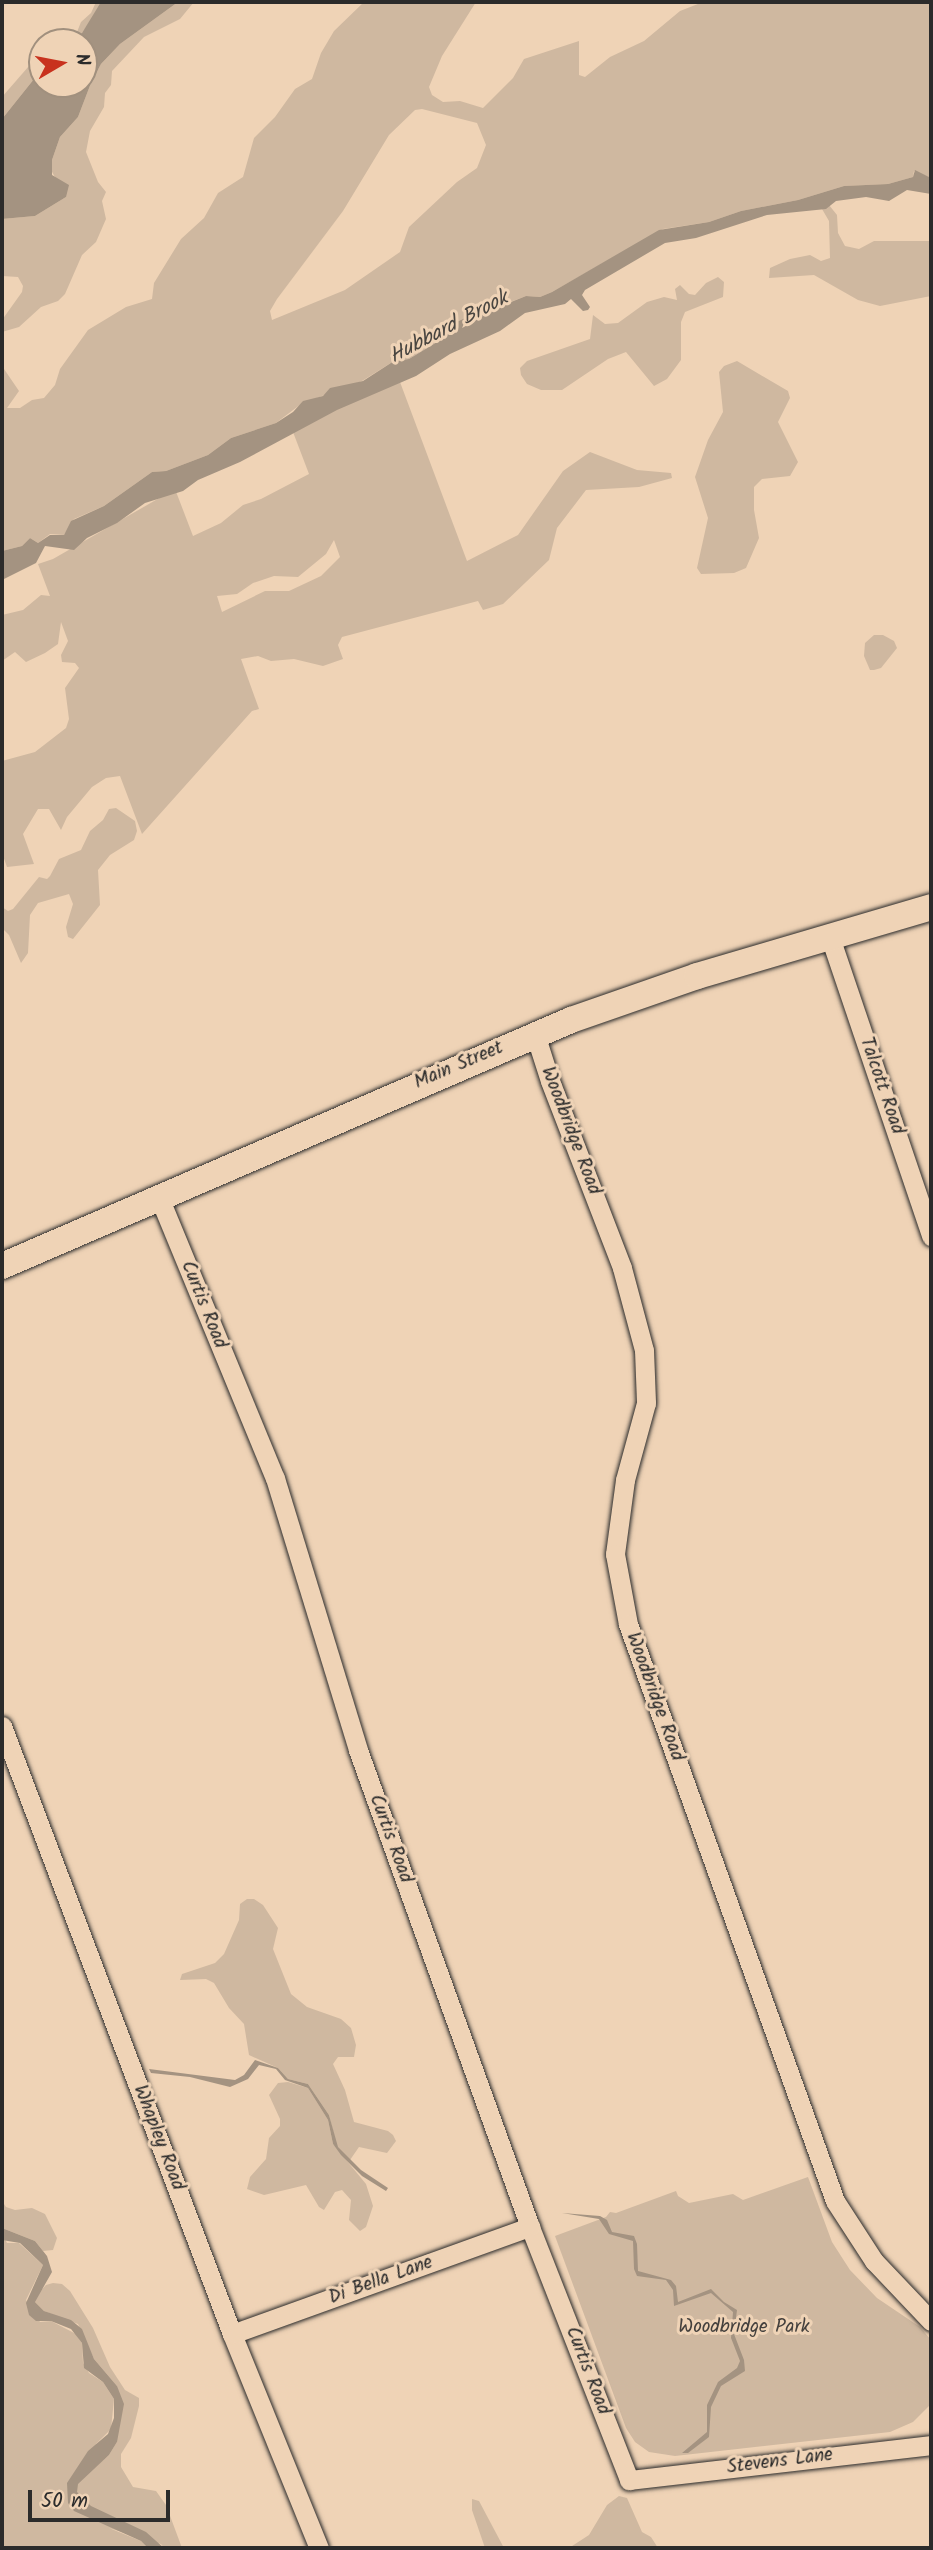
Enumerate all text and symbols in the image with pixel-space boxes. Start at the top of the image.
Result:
north arrow [28,28,98,98]
text: N [66,51,98,68]
water label: Hubbard Brook [385,286,513,370]
street label: Talcott Road [854,1034,908,1138]
street label: Main Street [411,1037,507,1095]
street label: Woodbridge Road [535,1064,605,1198]
street label: Curtis Road [175,1258,231,1352]
street label: Woodbridge Road [620,1630,688,1764]
street label: Curtis Road [363,1792,417,1886]
street label: Whapley Road [127,2082,189,2194]
street label: Di Bella Lane [326,2252,436,2310]
park label: Woodbridge Park [678,2317,810,2339]
street label: Curtis Road [560,2324,614,2418]
street label: Stevens Lane [726,2444,834,2480]
scale bar [32,2476,173,2520]
text: 50 m [41,2485,88,2518]

